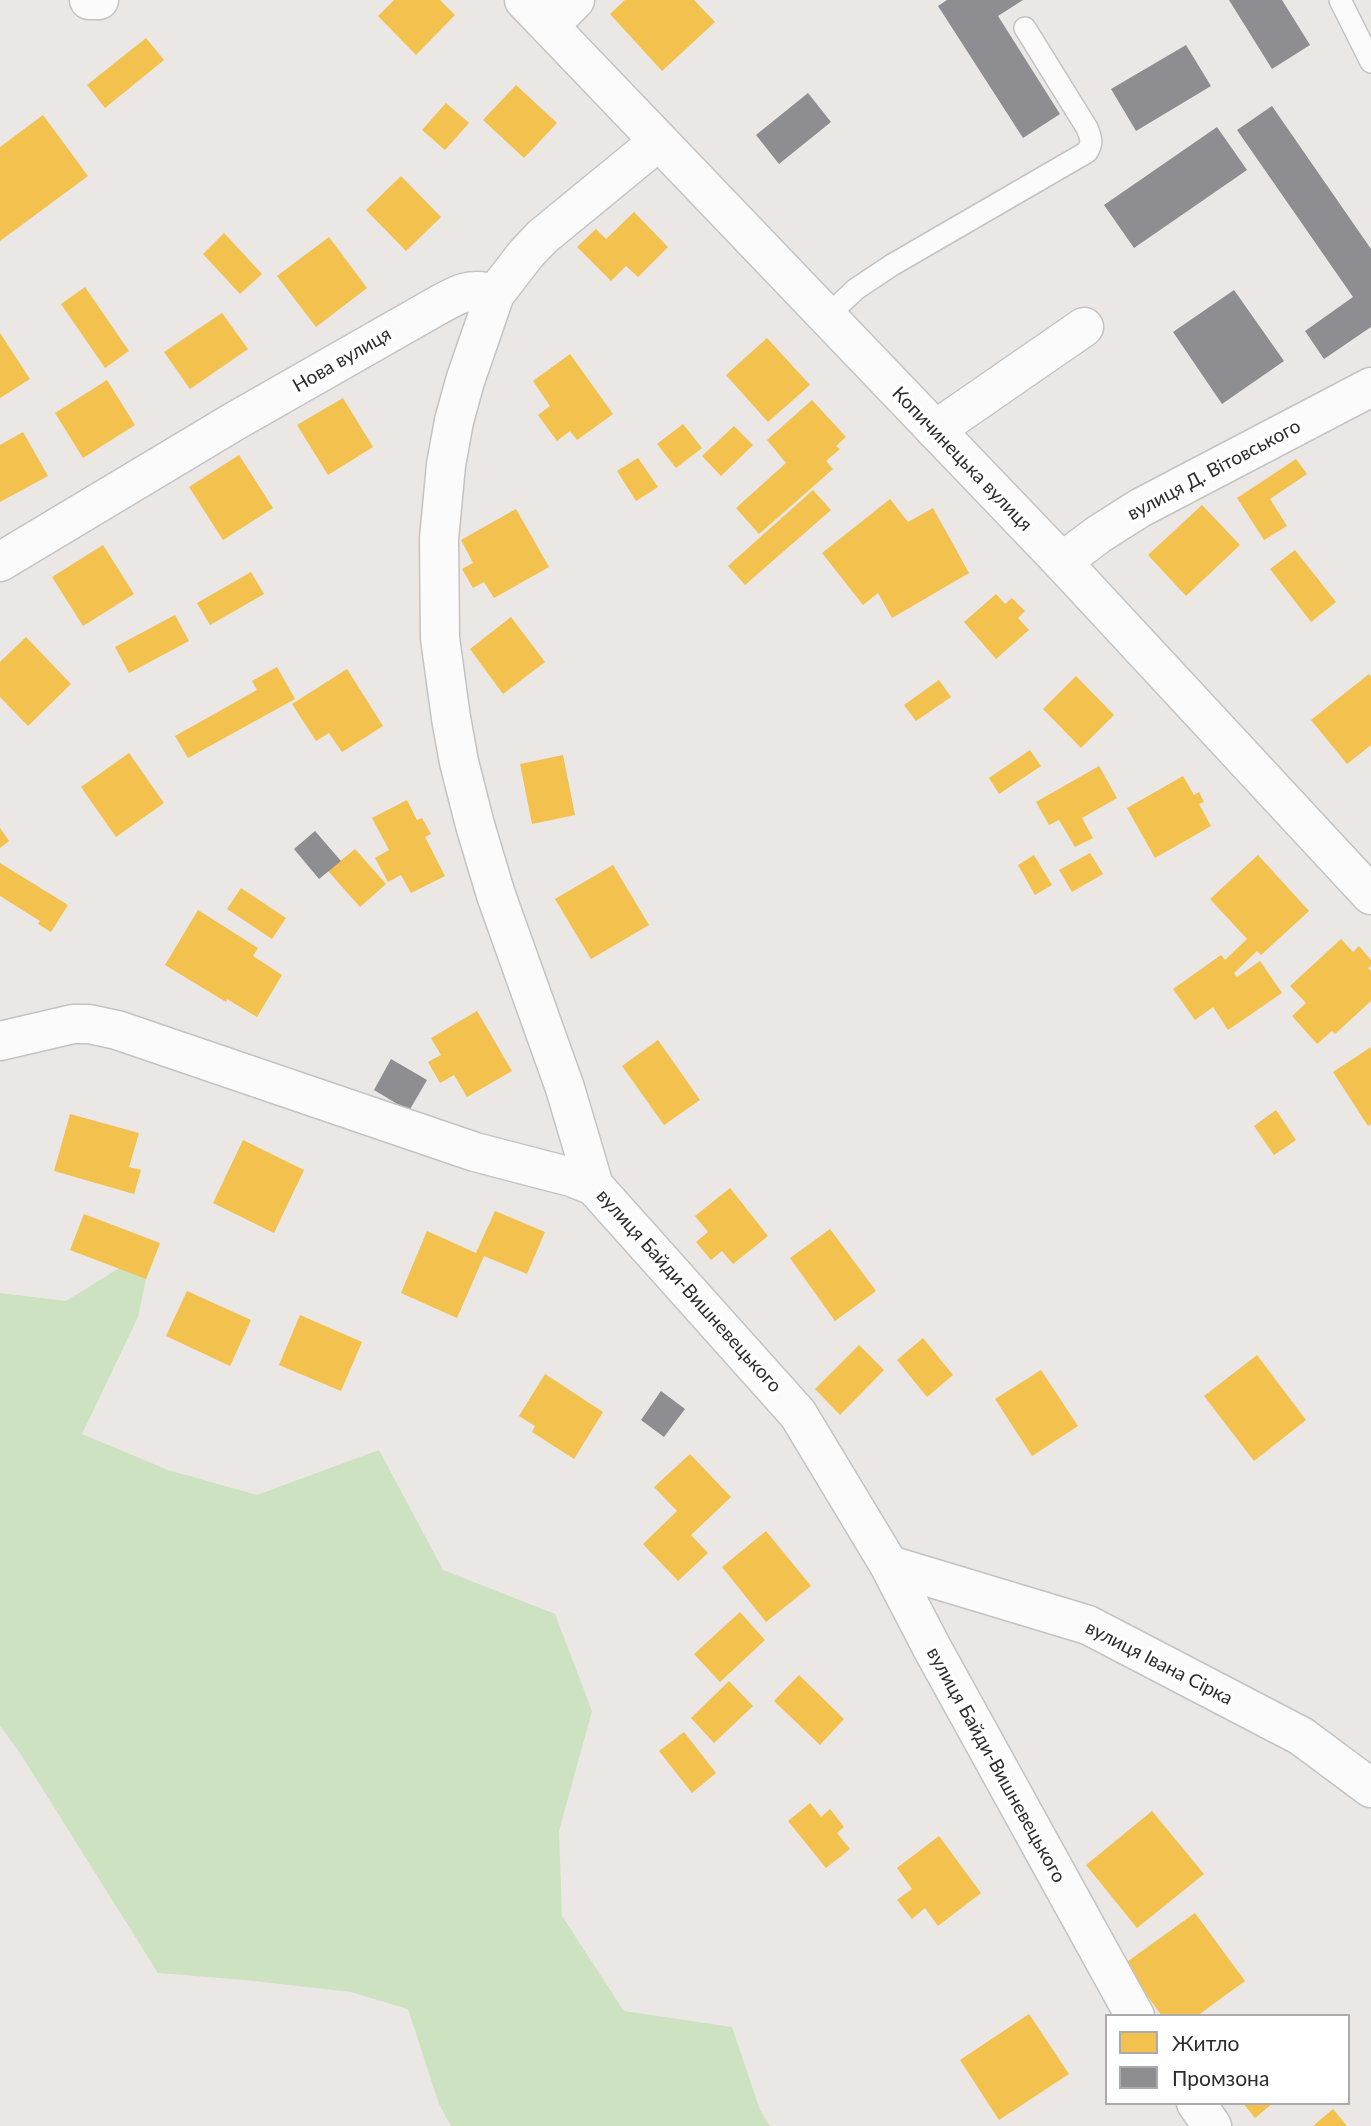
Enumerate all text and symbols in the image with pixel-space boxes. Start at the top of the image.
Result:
street label: Нова вулиця [289,323,395,397]
street label: Копичинецька вулиця [887,382,1037,536]
street label: вулиця Д. Вітовського [1124,415,1304,525]
street label: вулиця Байди-Вишневецького [592,1185,786,1397]
street label: вулиця Івана Сірка [1082,1616,1236,1710]
street label: вулиця Байди-Вишневецького [922,1643,1070,1887]
legend [1105,2014,1350,2105]
text: Житло [1172,2030,1239,2055]
text: Промзона [1172,2065,1269,2090]

